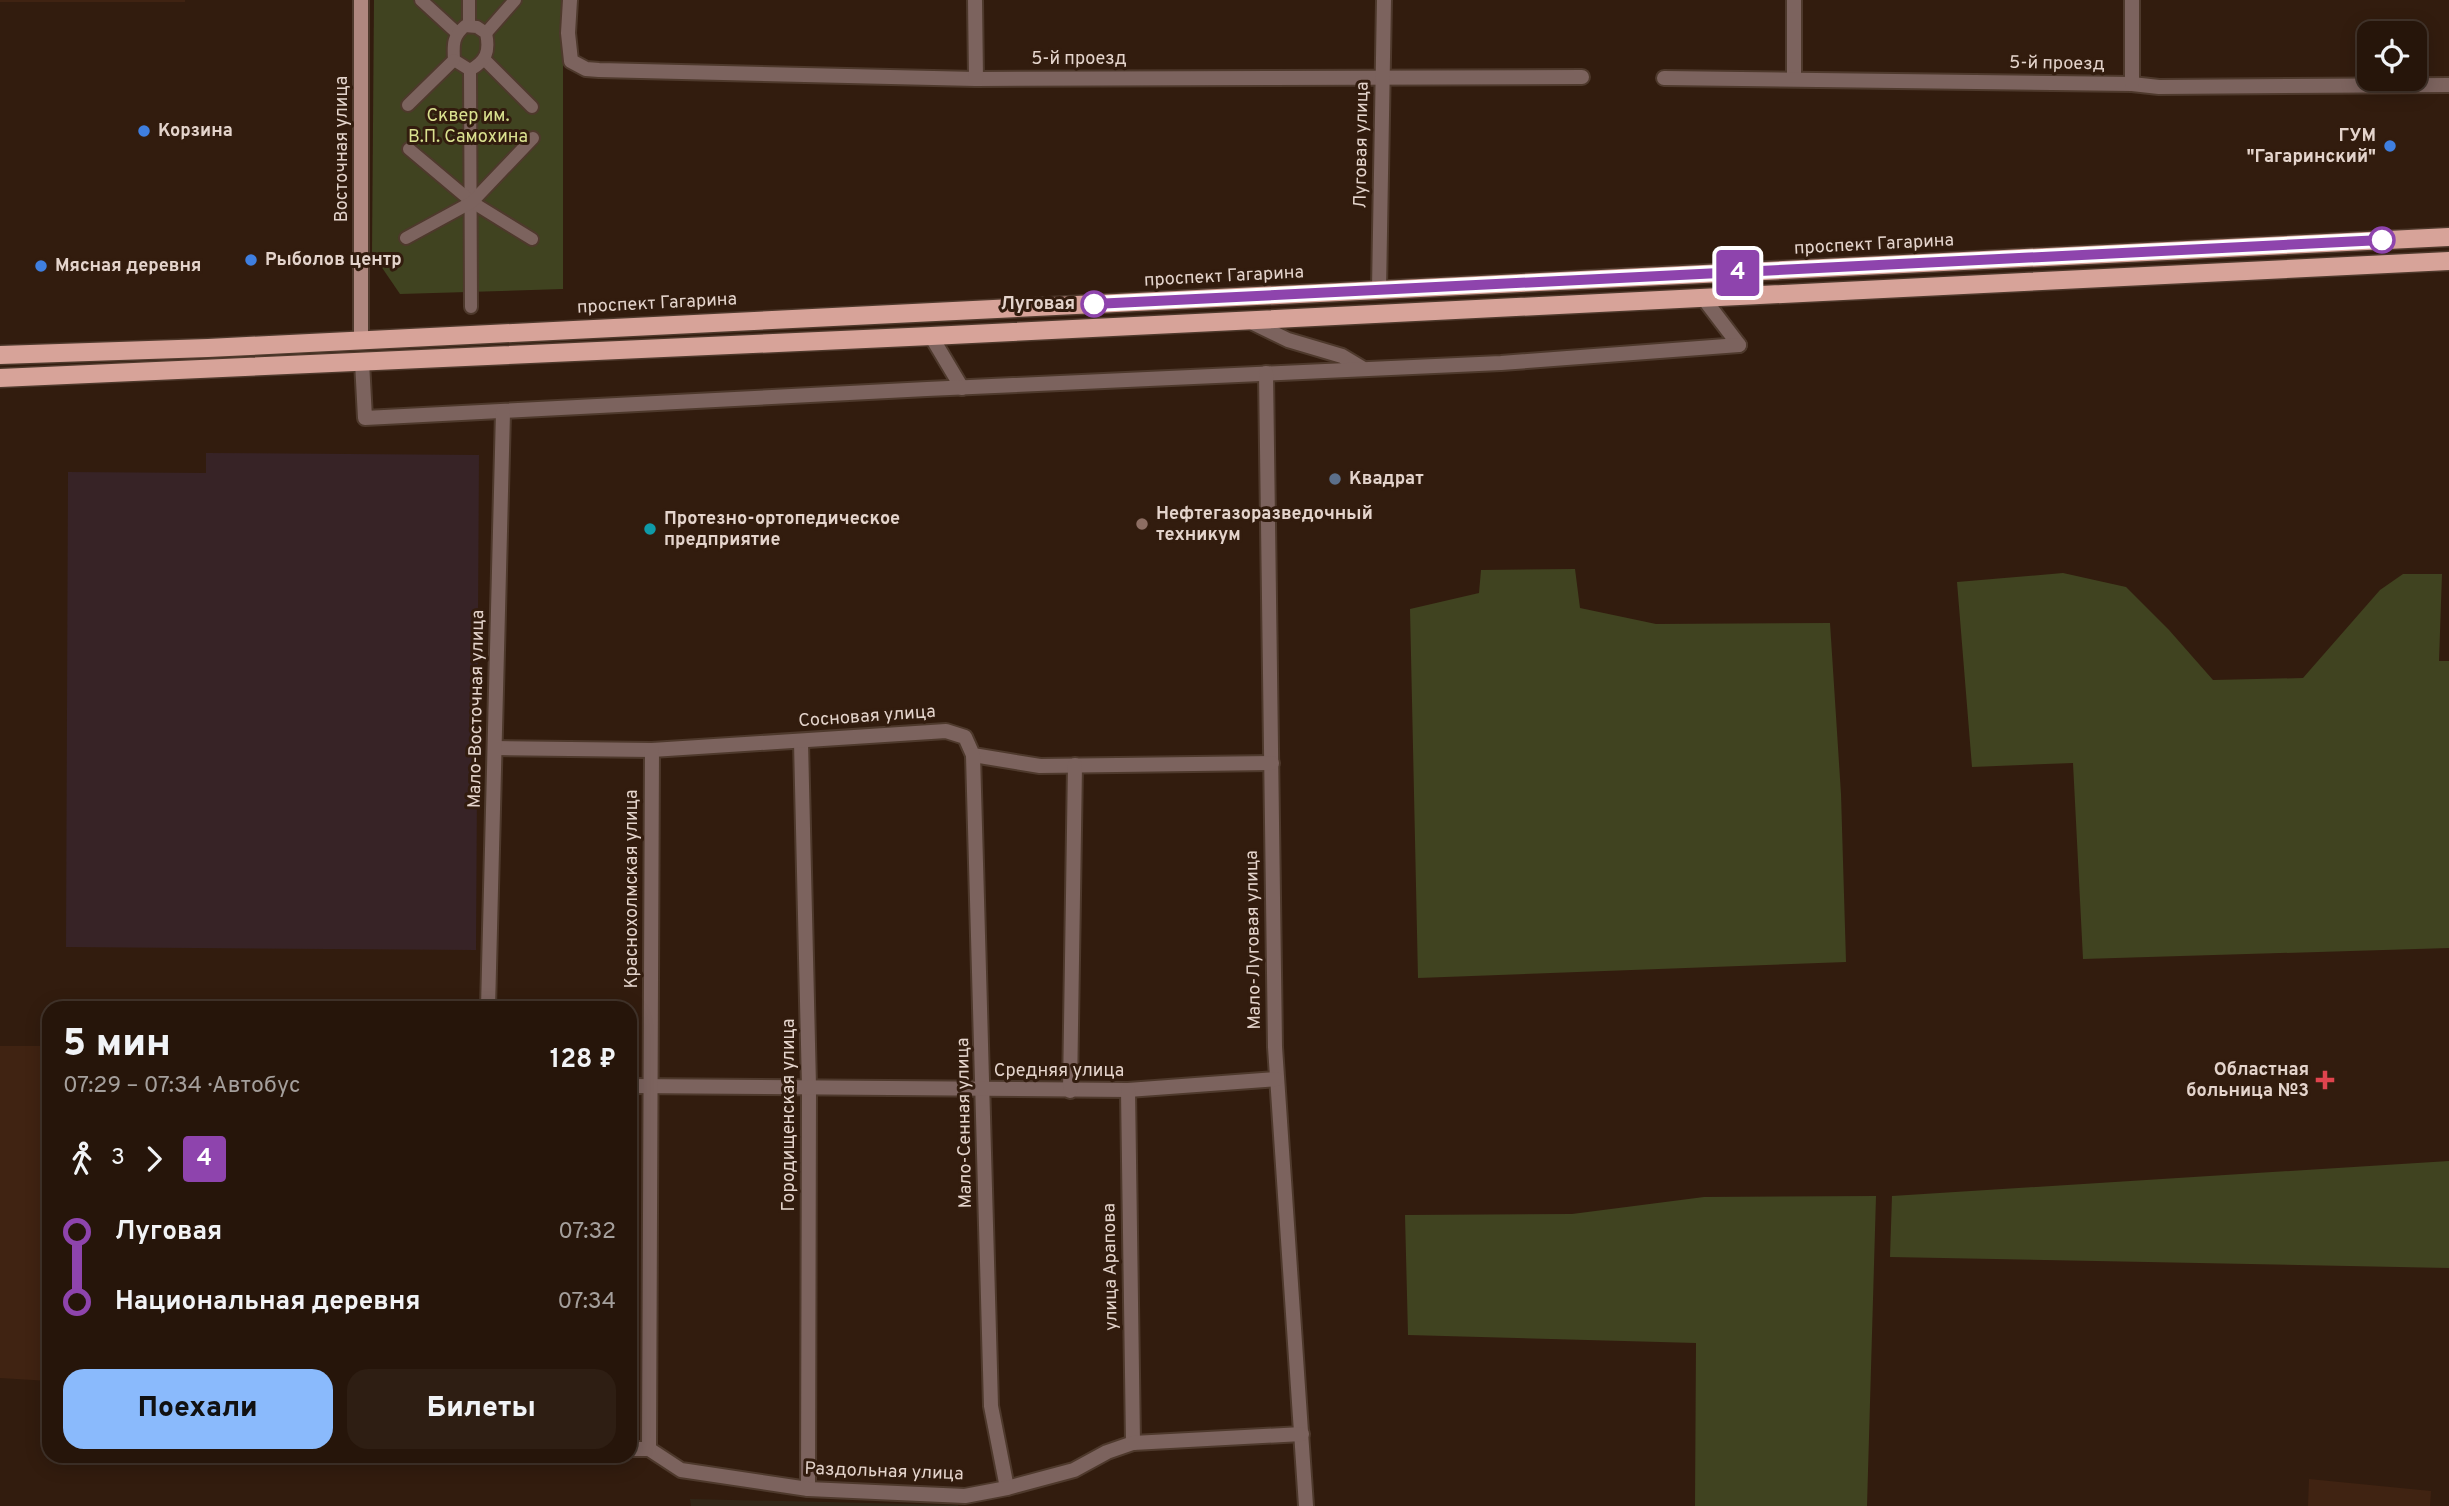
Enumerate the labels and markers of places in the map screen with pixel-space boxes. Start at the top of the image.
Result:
place label: Корзина [158,120,233,143]
marker: Корзина [136,123,152,139]
place label: ГУМ "Гагаринский" [2246,125,2376,169]
marker: ГУМ "Гагаринский" [2382,138,2398,154]
unlabelled marker [2369,227,2395,253]
place label: Рыболов центр [265,249,402,272]
marker: Рыболов центр [243,252,259,268]
place label: Мясная деревня [55,255,201,278]
marker: Мясная деревня [33,258,49,274]
marker: Луговая [1081,291,1107,317]
place label: Луговая [1001,293,1075,316]
place label: Квадрат [1349,468,1424,491]
marker: Квадрат [1327,471,1343,487]
place label: Нефтегазоразведочный техникум [1156,503,1373,547]
place label: Протезно-ортопедическое предприятие [664,508,900,552]
marker: Нефтегазоразведочный техникум [1134,516,1150,532]
marker: Протезно-ортопедическое предприятие [642,521,658,537]
place label: Областная больница №3 [2186,1059,2309,1103]
marker: Областная больница №3 [2315,1070,2335,1090]

